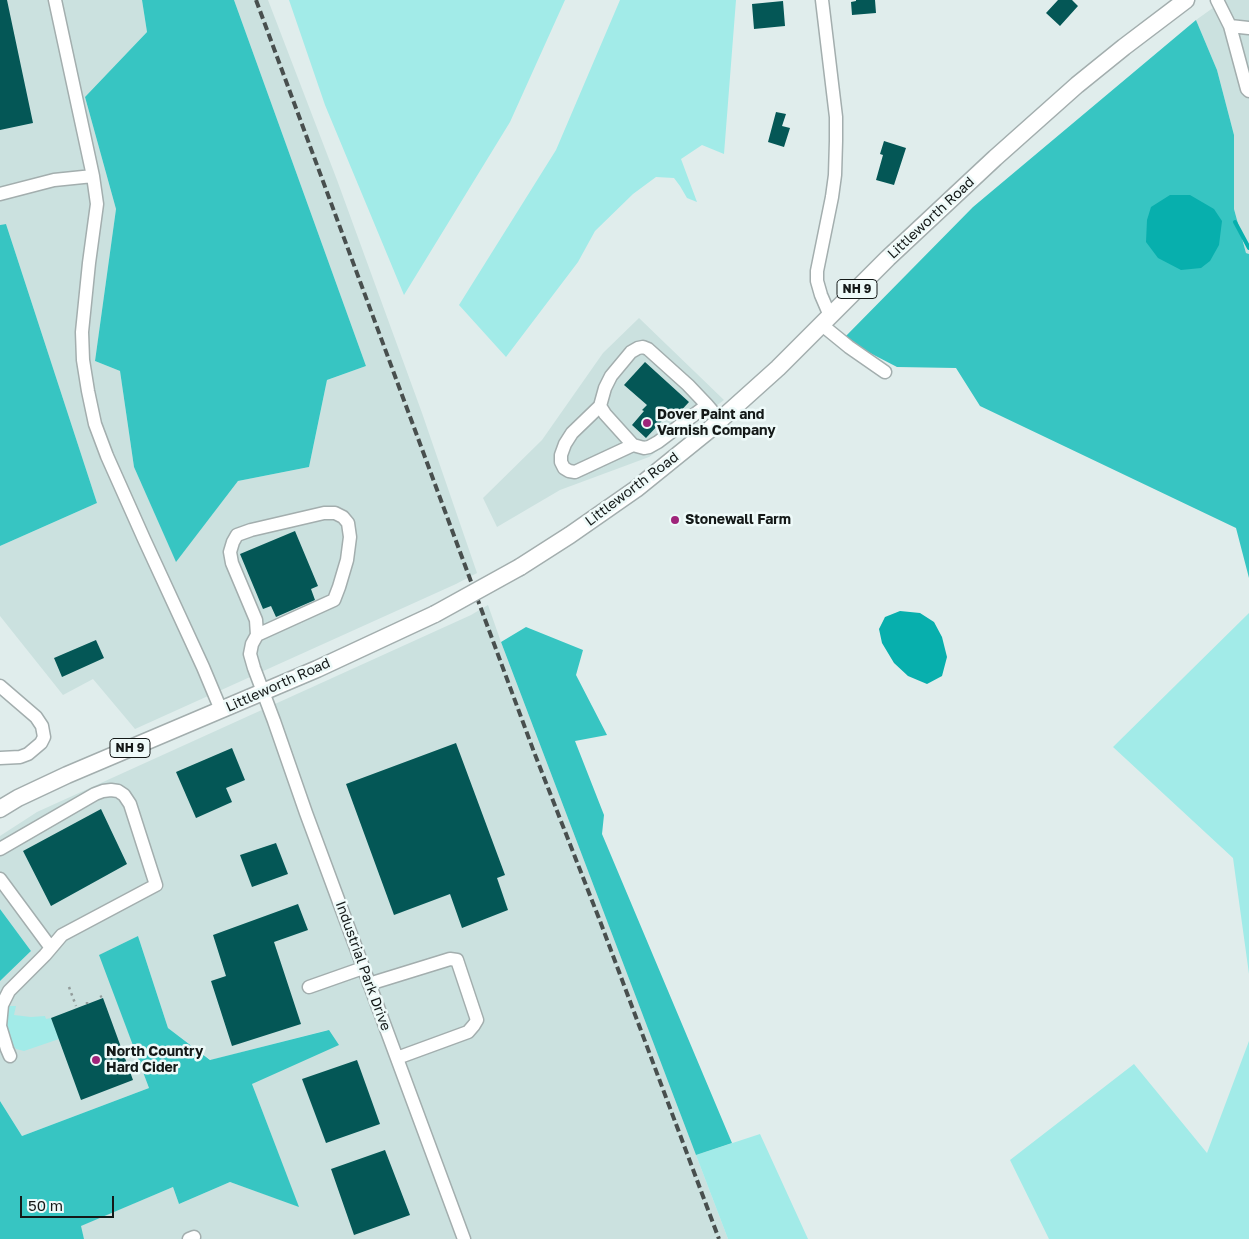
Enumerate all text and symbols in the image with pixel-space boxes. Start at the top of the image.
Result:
street label: Littleworth Road [884,174,978,262]
road number: NH 9 [837,280,877,298]
place label: Dover Paint and Varnish Company [657,407,776,440]
marker: Dover Paint and Varnish Company [641,417,653,429]
street label: Littleworth Road [582,448,682,530]
place label: Stonewall Farm [685,512,791,528]
marker: Stonewall Farm [669,514,681,526]
street label: Littleworth Road [223,654,333,716]
road number: NH 9 [110,738,150,758]
street label: Industrial Park Drive [332,899,394,1033]
place label: North Country Hard Cider [106,1044,203,1076]
marker: North Country Hard Cider [90,1054,102,1066]
scale bar [22,1186,116,1218]
text: 50 m [28,1196,63,1214]

